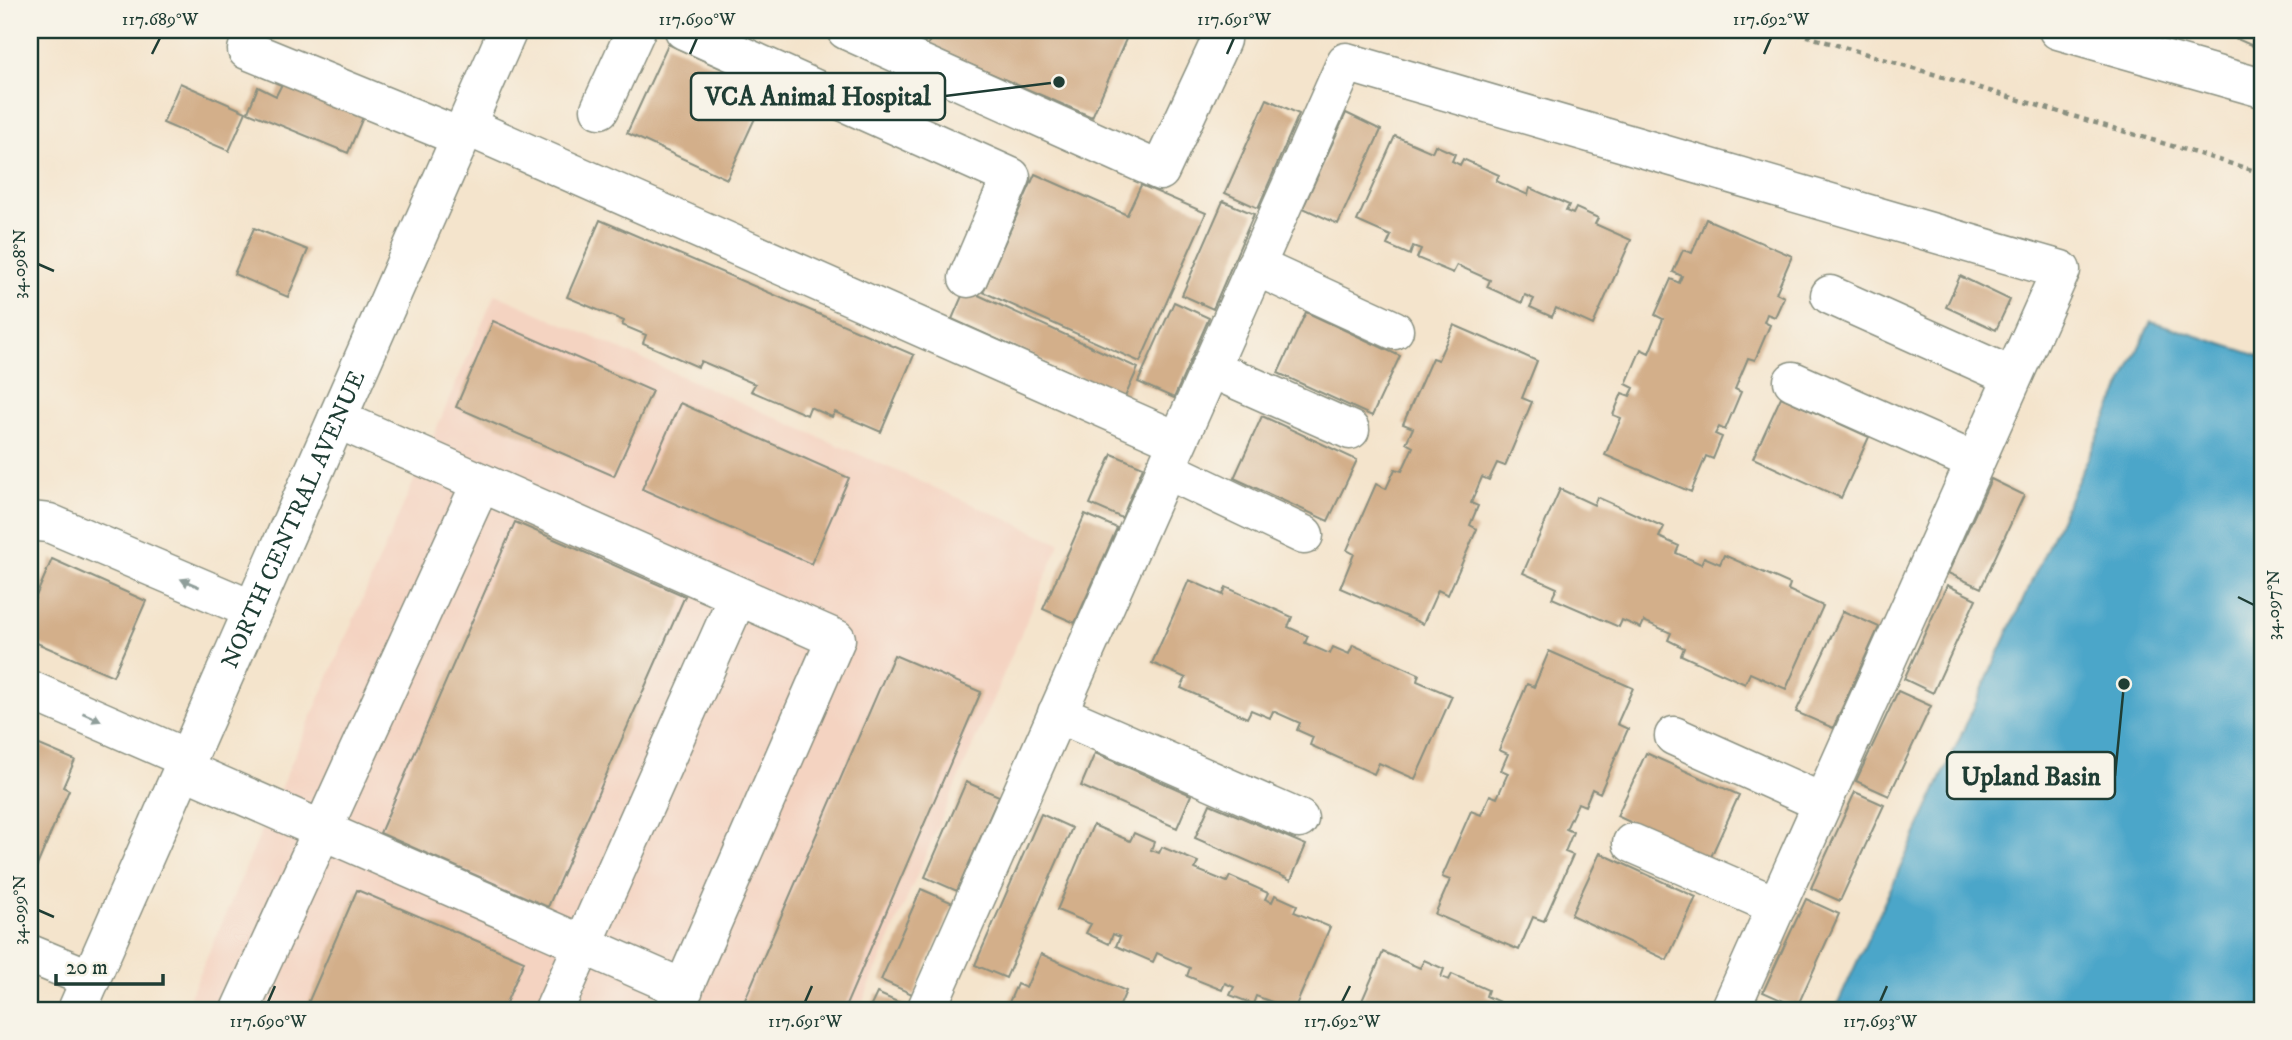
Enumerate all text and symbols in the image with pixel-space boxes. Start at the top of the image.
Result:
text: 117.689°W [122,9,199,31]
text: 117.690°W [658,9,736,31]
text: 117.691°W [1197,9,1272,31]
text: 117.692°W [1733,9,1810,31]
callout: VCA Animal Hospital [691,73,945,120]
text: VCA Animal Hospital [704,81,932,114]
text: 34.098°N [9,229,31,299]
street label: NORTH CENTRAL AVENUE [215,366,372,673]
text: 34.097°N [2263,570,2285,640]
one-way arrow [180,577,200,589]
one-way arrow [82,712,103,723]
callout: Upland Basin [1947,752,2115,799]
text: Upland Basin [1961,761,2101,794]
text: 34.099°N [9,875,31,945]
scale bar [56,942,163,986]
text: 20 m [66,955,108,981]
text: 117.690°W [229,1011,307,1033]
text: 117.691°W [768,1011,843,1033]
text: 117.692°W [1304,1011,1381,1033]
text: 117.693°W [1843,1011,1918,1033]

